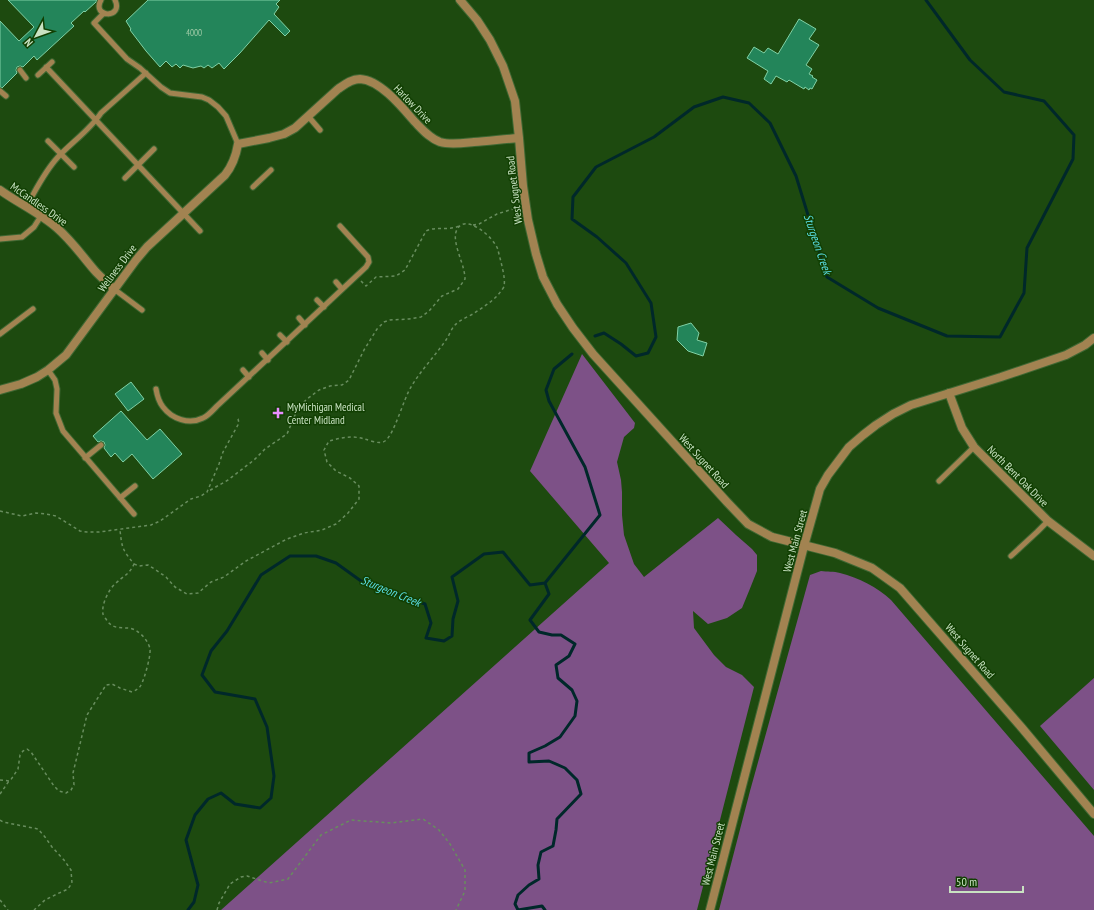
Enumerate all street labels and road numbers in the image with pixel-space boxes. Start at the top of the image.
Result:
street label: Harlow Drive [391,81,435,127]
street label: West Sugnet Road [503,155,525,225]
street label: McCandless Drive [8,179,71,229]
street label: Wellness Drive [95,241,140,294]
street label: West Sugnet Road [676,431,732,491]
street label: North Bent Oak Drive [984,442,1052,510]
street label: West Main Street [780,508,810,574]
street label: West Sugnet Road [942,621,998,682]
street label: West Main Street [698,821,728,887]

